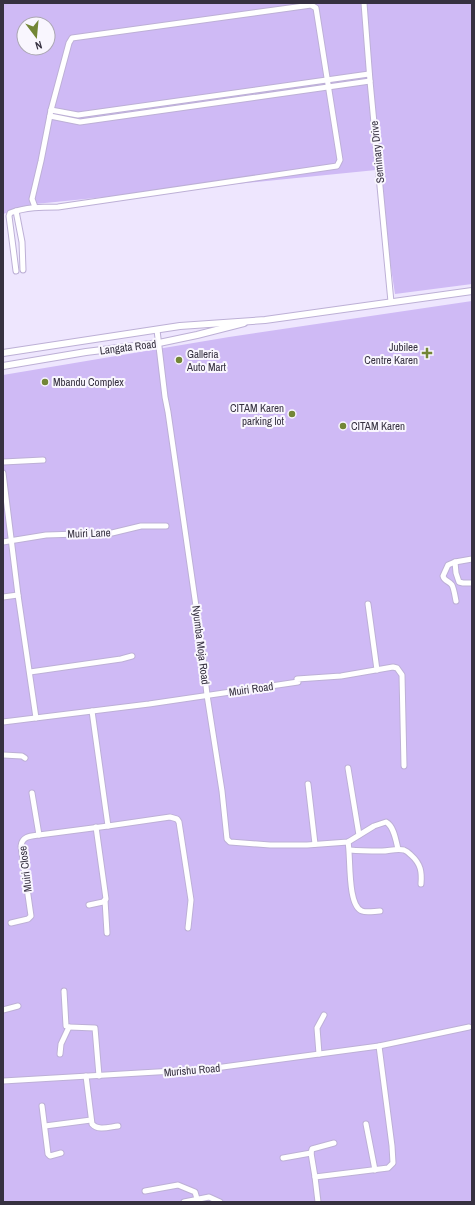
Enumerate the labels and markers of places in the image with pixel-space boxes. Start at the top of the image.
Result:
place label: Jubilee Centre Karen [364,340,418,367]
place label: Galleria Auto Mart [186,347,227,374]
marker: Jubilee Centre Karen [421,347,433,359]
marker: Galleria Auto Mart [174,355,184,365]
place label: Mbandu Complex [53,375,124,389]
marker: Mbandu Complex [40,377,50,387]
place label: CITAM Karen parking lot [230,401,284,428]
marker: CITAM Karen parking lot [287,409,297,419]
place label: CITAM Karen [351,419,405,433]
marker: CITAM Karen [338,421,348,431]

